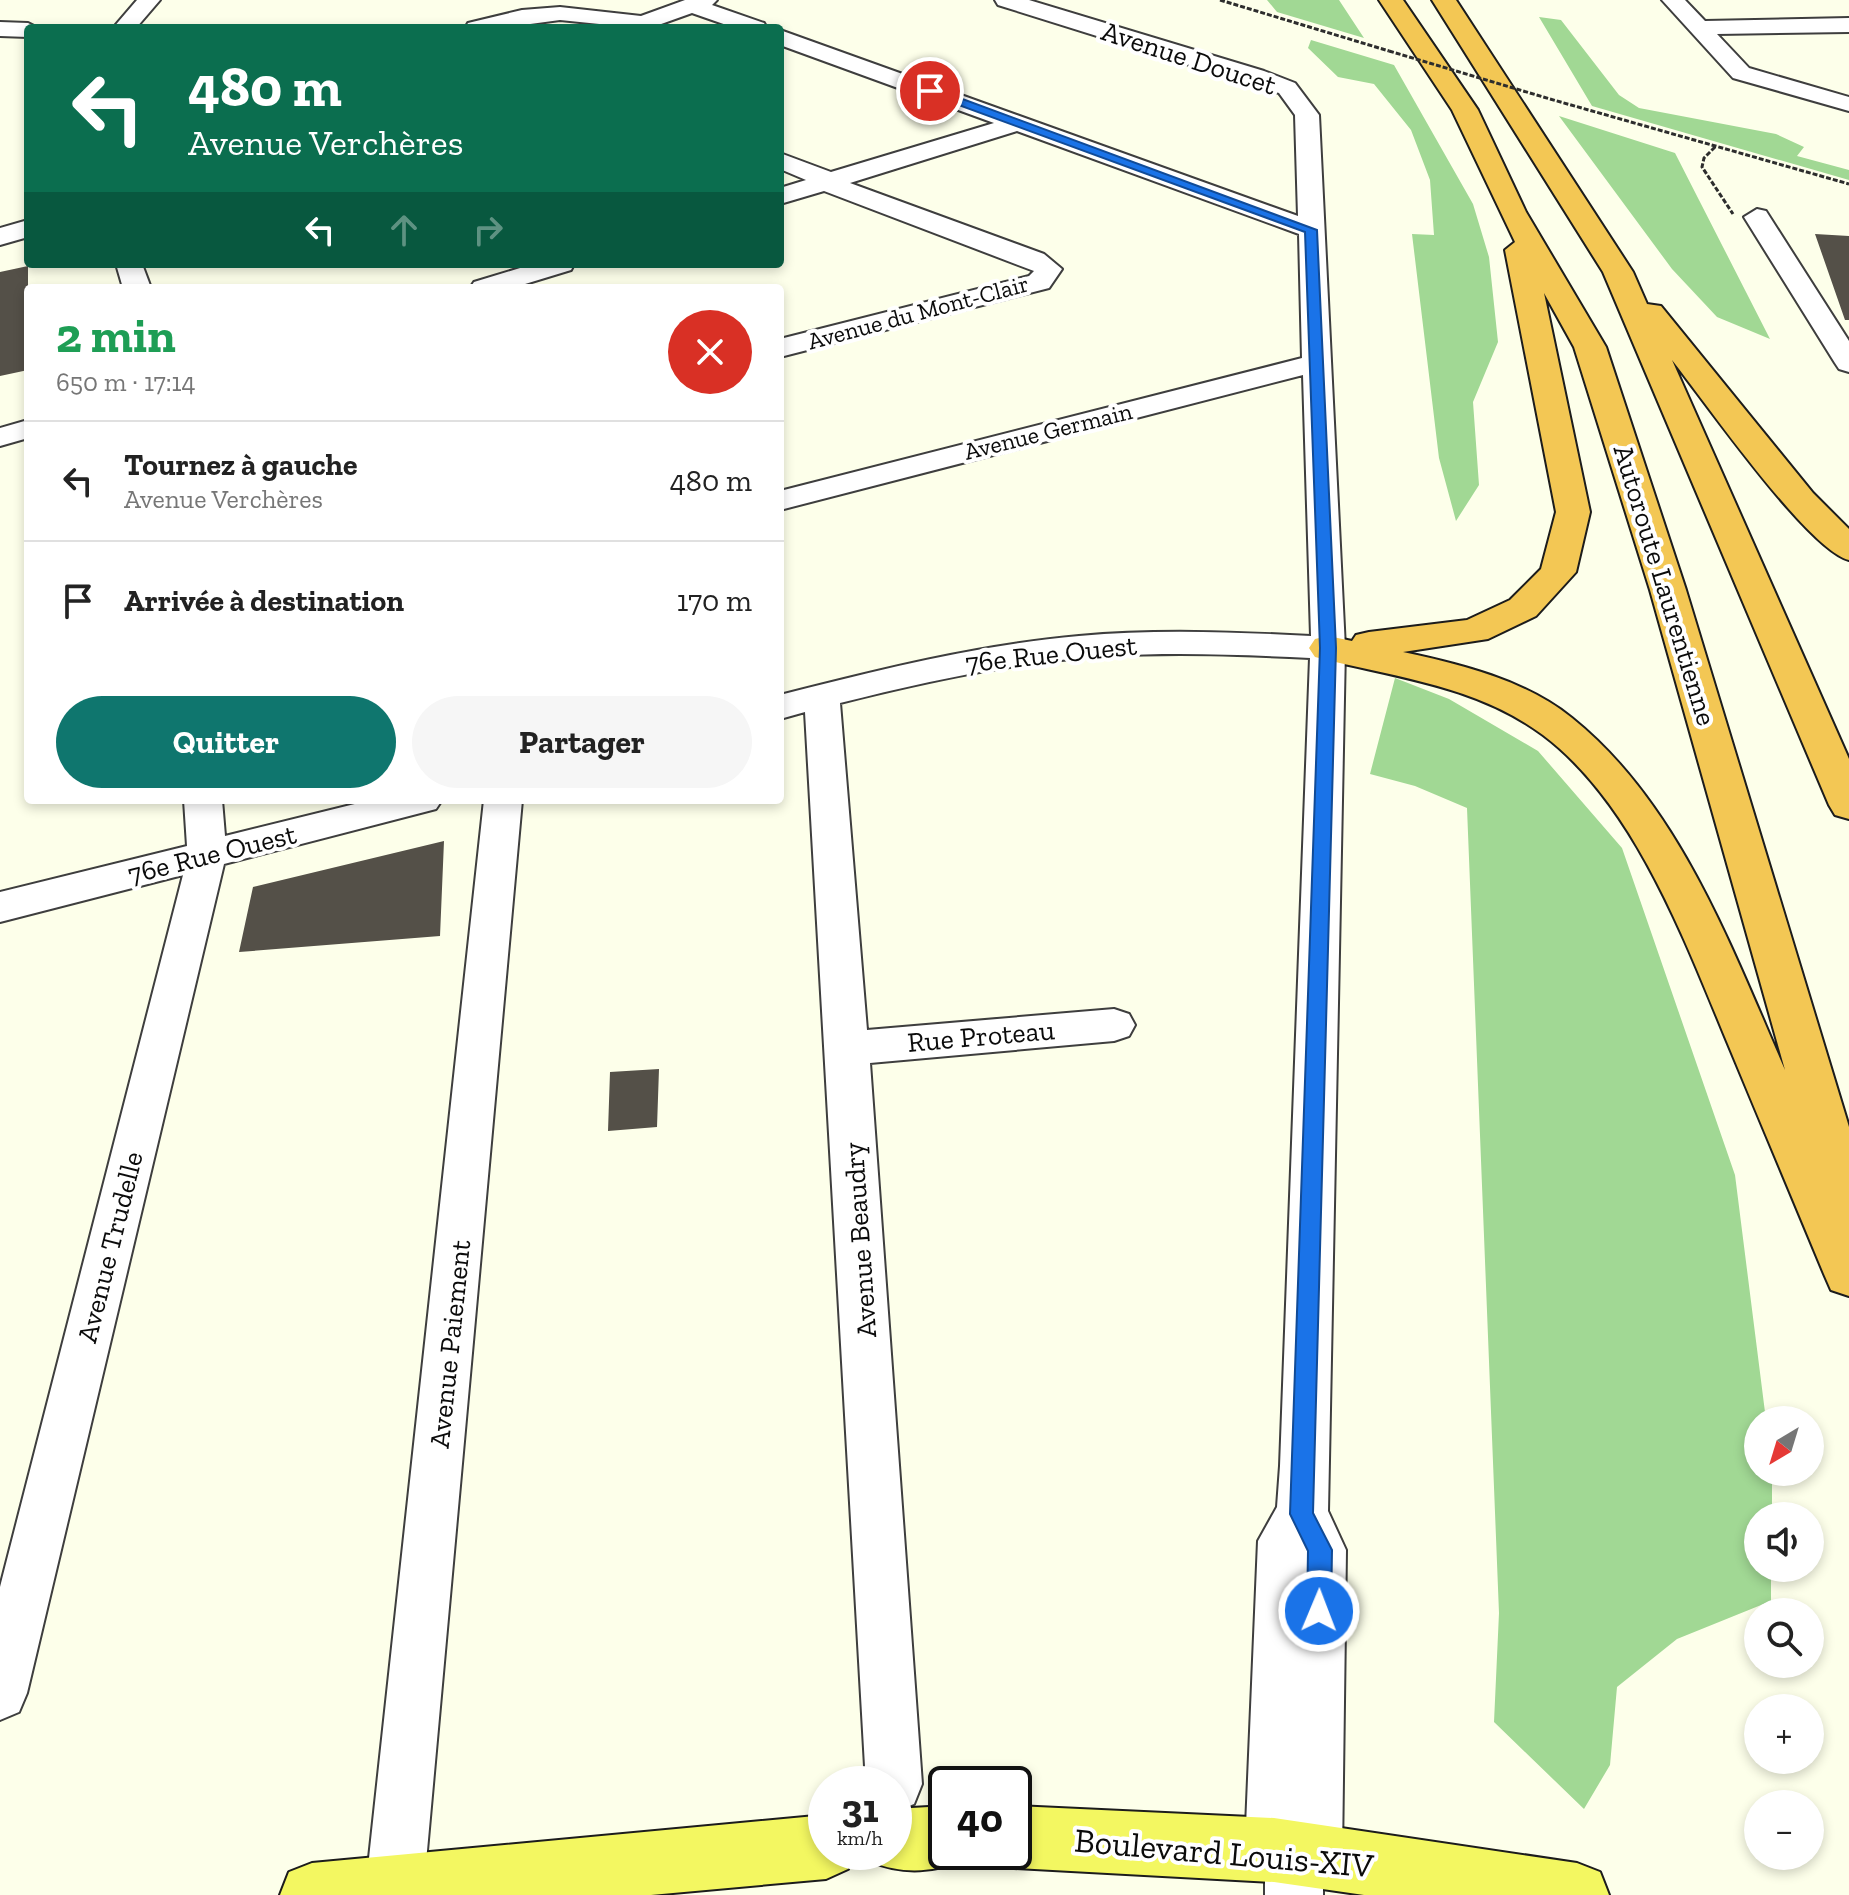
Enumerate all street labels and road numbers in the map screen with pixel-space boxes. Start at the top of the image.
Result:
street label: Avenue Doucet [1098,14,1281,102]
street label: Avenue du Mont-Clair [804,269,1032,355]
street label: Avenue Germain [961,396,1135,466]
street label: Autoroute Laurentienne [1607,441,1723,729]
street label: 76e Rue Ouest [964,629,1139,679]
street label: 76e Rue Ouest [125,817,300,891]
street label: Rue Proteau [906,1013,1056,1059]
street label: Avenue Beaudry [837,1140,883,1339]
street label: Avenue Trudelle [70,1148,150,1346]
street label: Avenue Paiement [423,1238,477,1450]
street label: Boulevard Louis-XIV [1073,1820,1376,1887]

